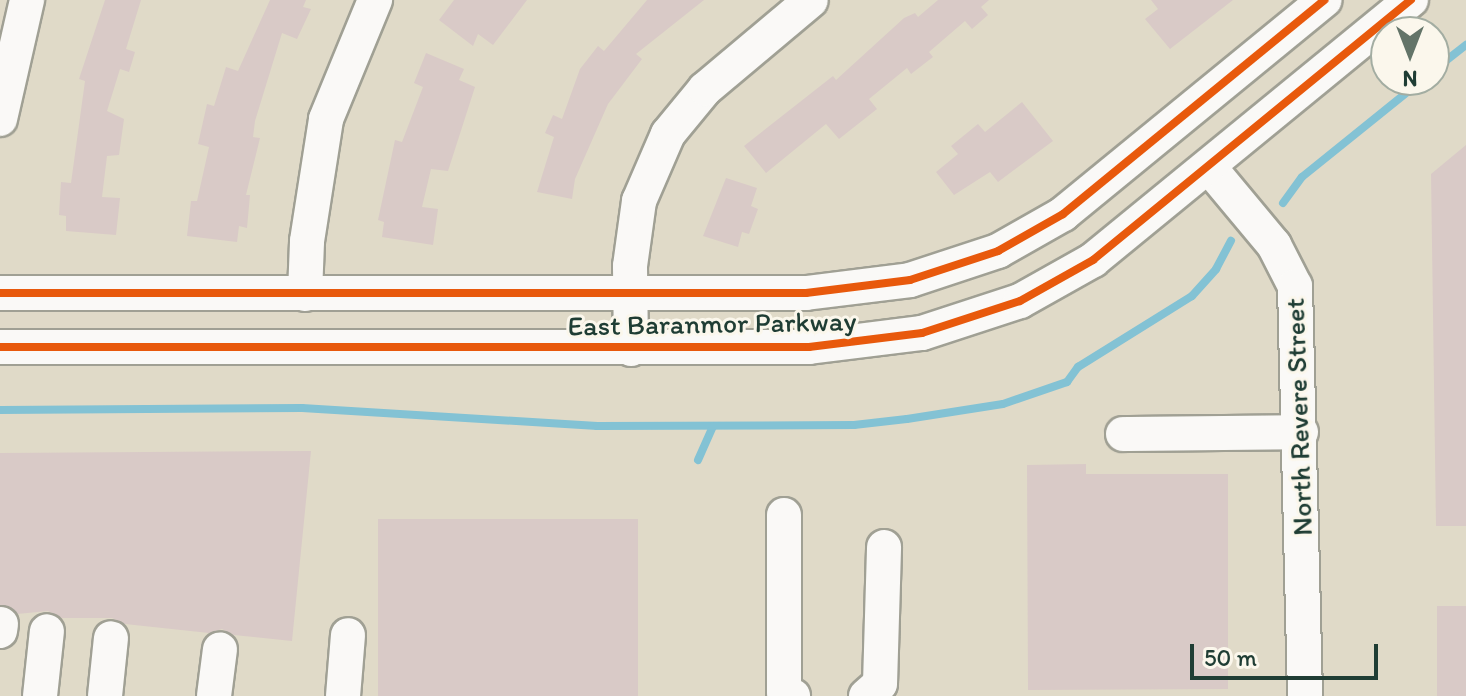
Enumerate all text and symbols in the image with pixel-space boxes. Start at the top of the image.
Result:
north arrow [1370,16,1450,96]
text: N [1403,65,1417,92]
street label: North Revere Street [1277,298,1319,536]
street label: East Baranmor Parkway [568,304,856,342]
scale bar [1194,628,1382,678]
text: 50 m [1204,643,1257,672]

